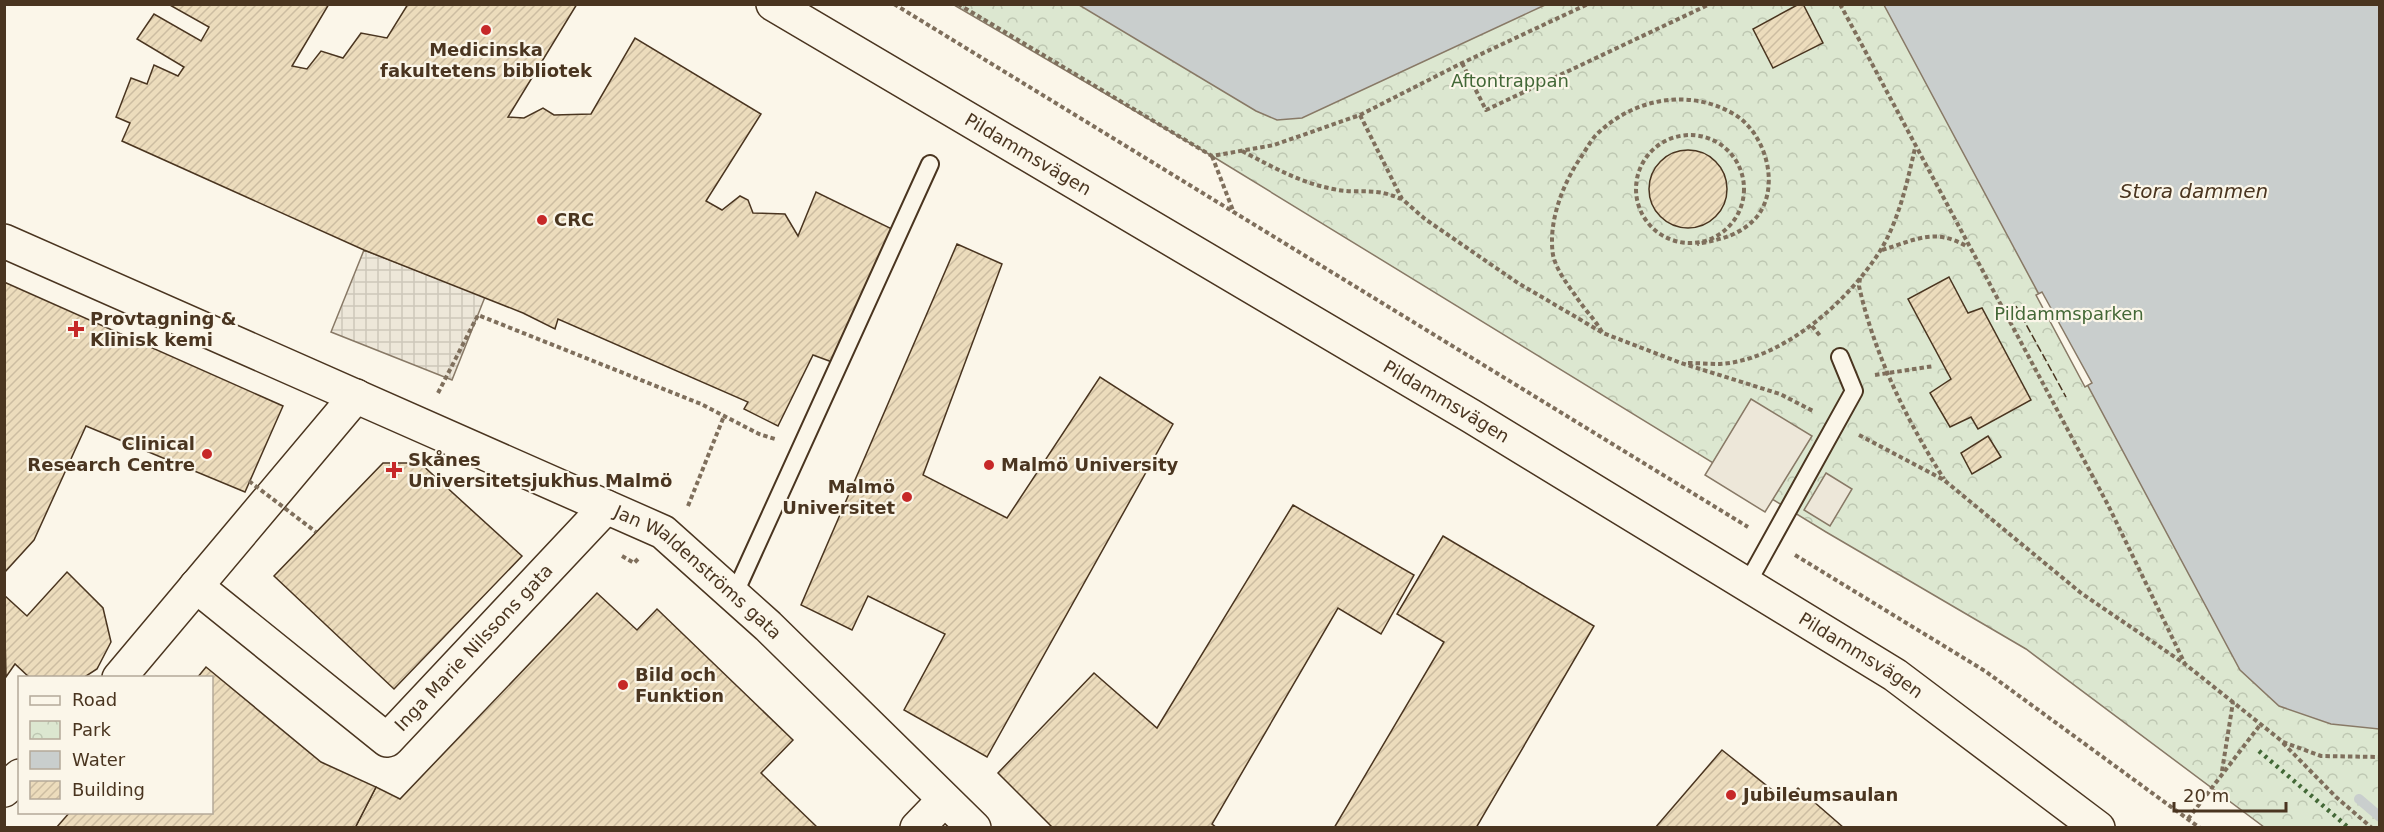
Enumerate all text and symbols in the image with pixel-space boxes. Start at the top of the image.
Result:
marker: Medicinska fakultetens bibliotek [479,23,493,37]
place label: Medicinska fakultetens bibliotek [380,39,593,81]
park label: Aftontrappan [1451,70,1569,91]
street label: Pildammsvägen [961,109,1095,199]
water label: Stora dammen [2120,179,2268,203]
place label: CRC [554,209,594,230]
marker: CRC [535,213,549,227]
park label: Pildammsparken [1994,303,2144,324]
place label: Provtagning & Klinisk kemi [90,308,236,350]
marker: Provtagning & Klinisk kemi [67,320,85,338]
street label: Pildammsvägen [1380,356,1513,447]
place label: Clinical Research Centre [27,433,195,475]
marker: Clinical Research Centre [200,447,214,461]
place label: Skånes Universitetsjukhus Malmö [408,449,672,491]
place label: Malmö University [1001,454,1179,475]
marker: Malmö University [982,458,996,472]
marker: Skånes Universitetsjukhus Malmö [385,461,403,479]
place label: Malmö Universitet [782,476,895,518]
marker: Malmö Universitet [900,490,914,504]
street label: Jan Waldenströms gata [610,500,786,643]
street label: Inga Marie Nilssons gata [390,560,557,735]
street label: Pildammsvägen [1795,608,1927,702]
place label: Bild och Funktion [635,664,724,706]
legend [18,676,213,814]
marker: Bild och Funktion [616,678,630,692]
text: Road [72,689,117,710]
text: Park [72,719,111,740]
text: Water [72,749,126,770]
scale bar [2174,775,2286,813]
text: Building [72,779,145,800]
place label: Jubileumsaulan [1741,784,1898,805]
text: 20 m [2183,785,2229,806]
marker: Jubileumsaulan [1724,788,1738,802]

